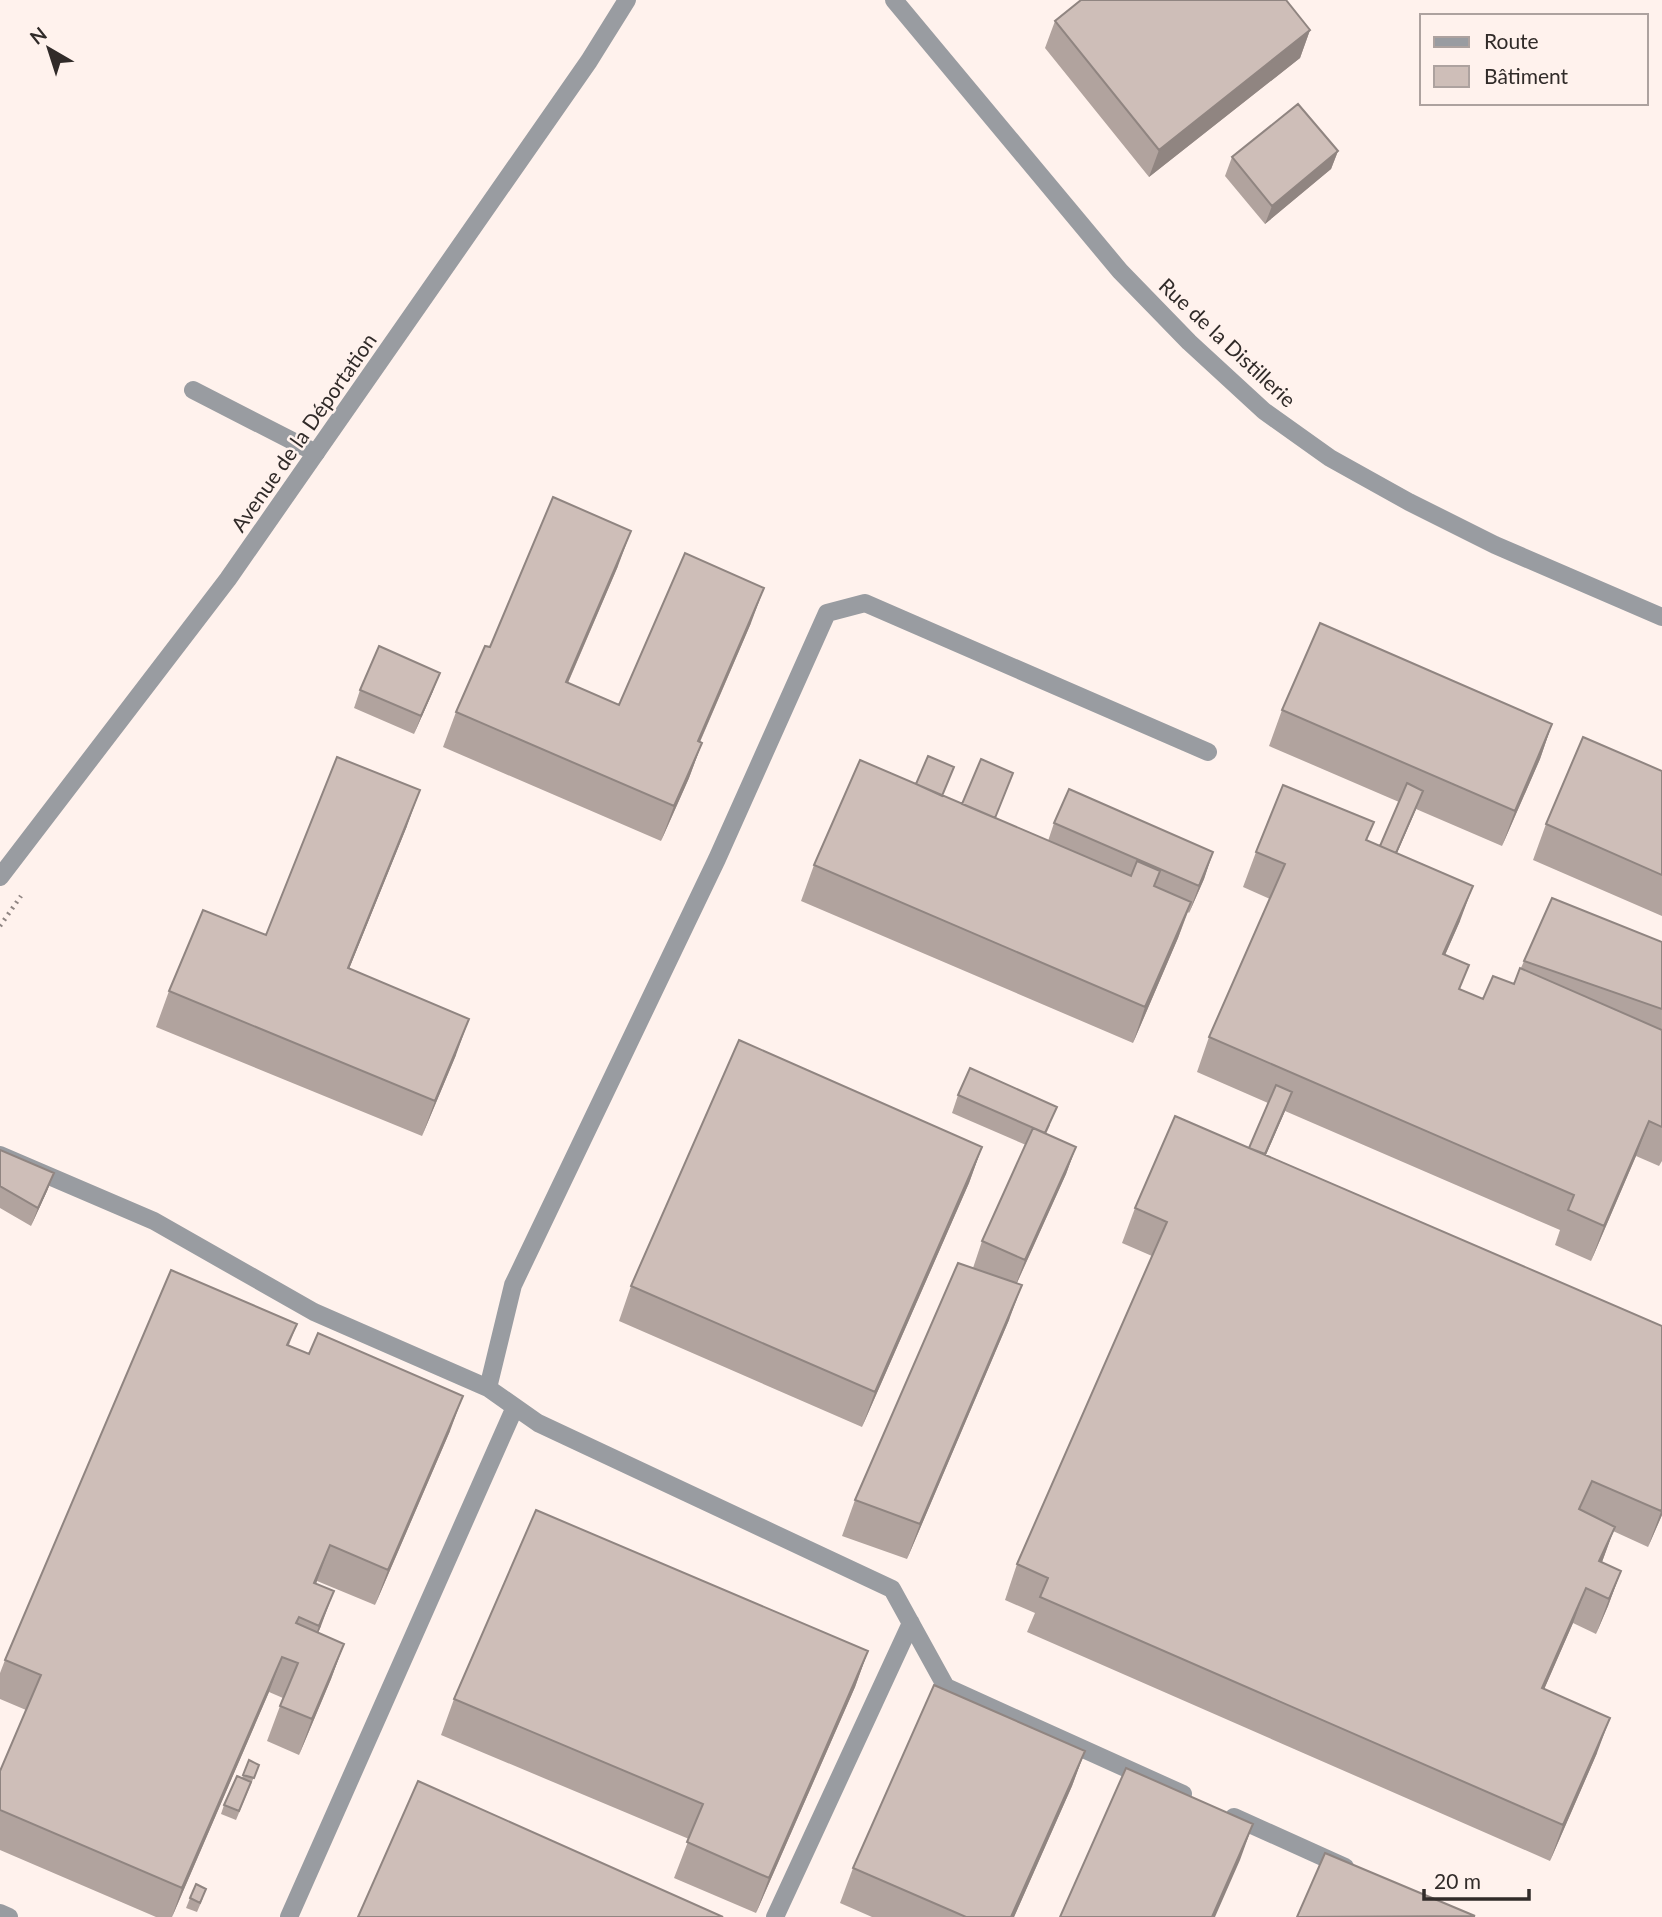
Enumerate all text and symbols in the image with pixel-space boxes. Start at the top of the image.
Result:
north arrow [14,14,84,84]
legend [1420,14,1648,105]
text: N [25,22,51,49]
text: Route [1484,28,1539,53]
text: Bâtiment [1484,63,1569,88]
street label: Rue de la Distillerie [1155,272,1301,412]
street label: Avenue de la Déportation [225,328,381,536]
scale bar [1424,1857,1529,1901]
text: 20 m [1434,1868,1481,1893]

